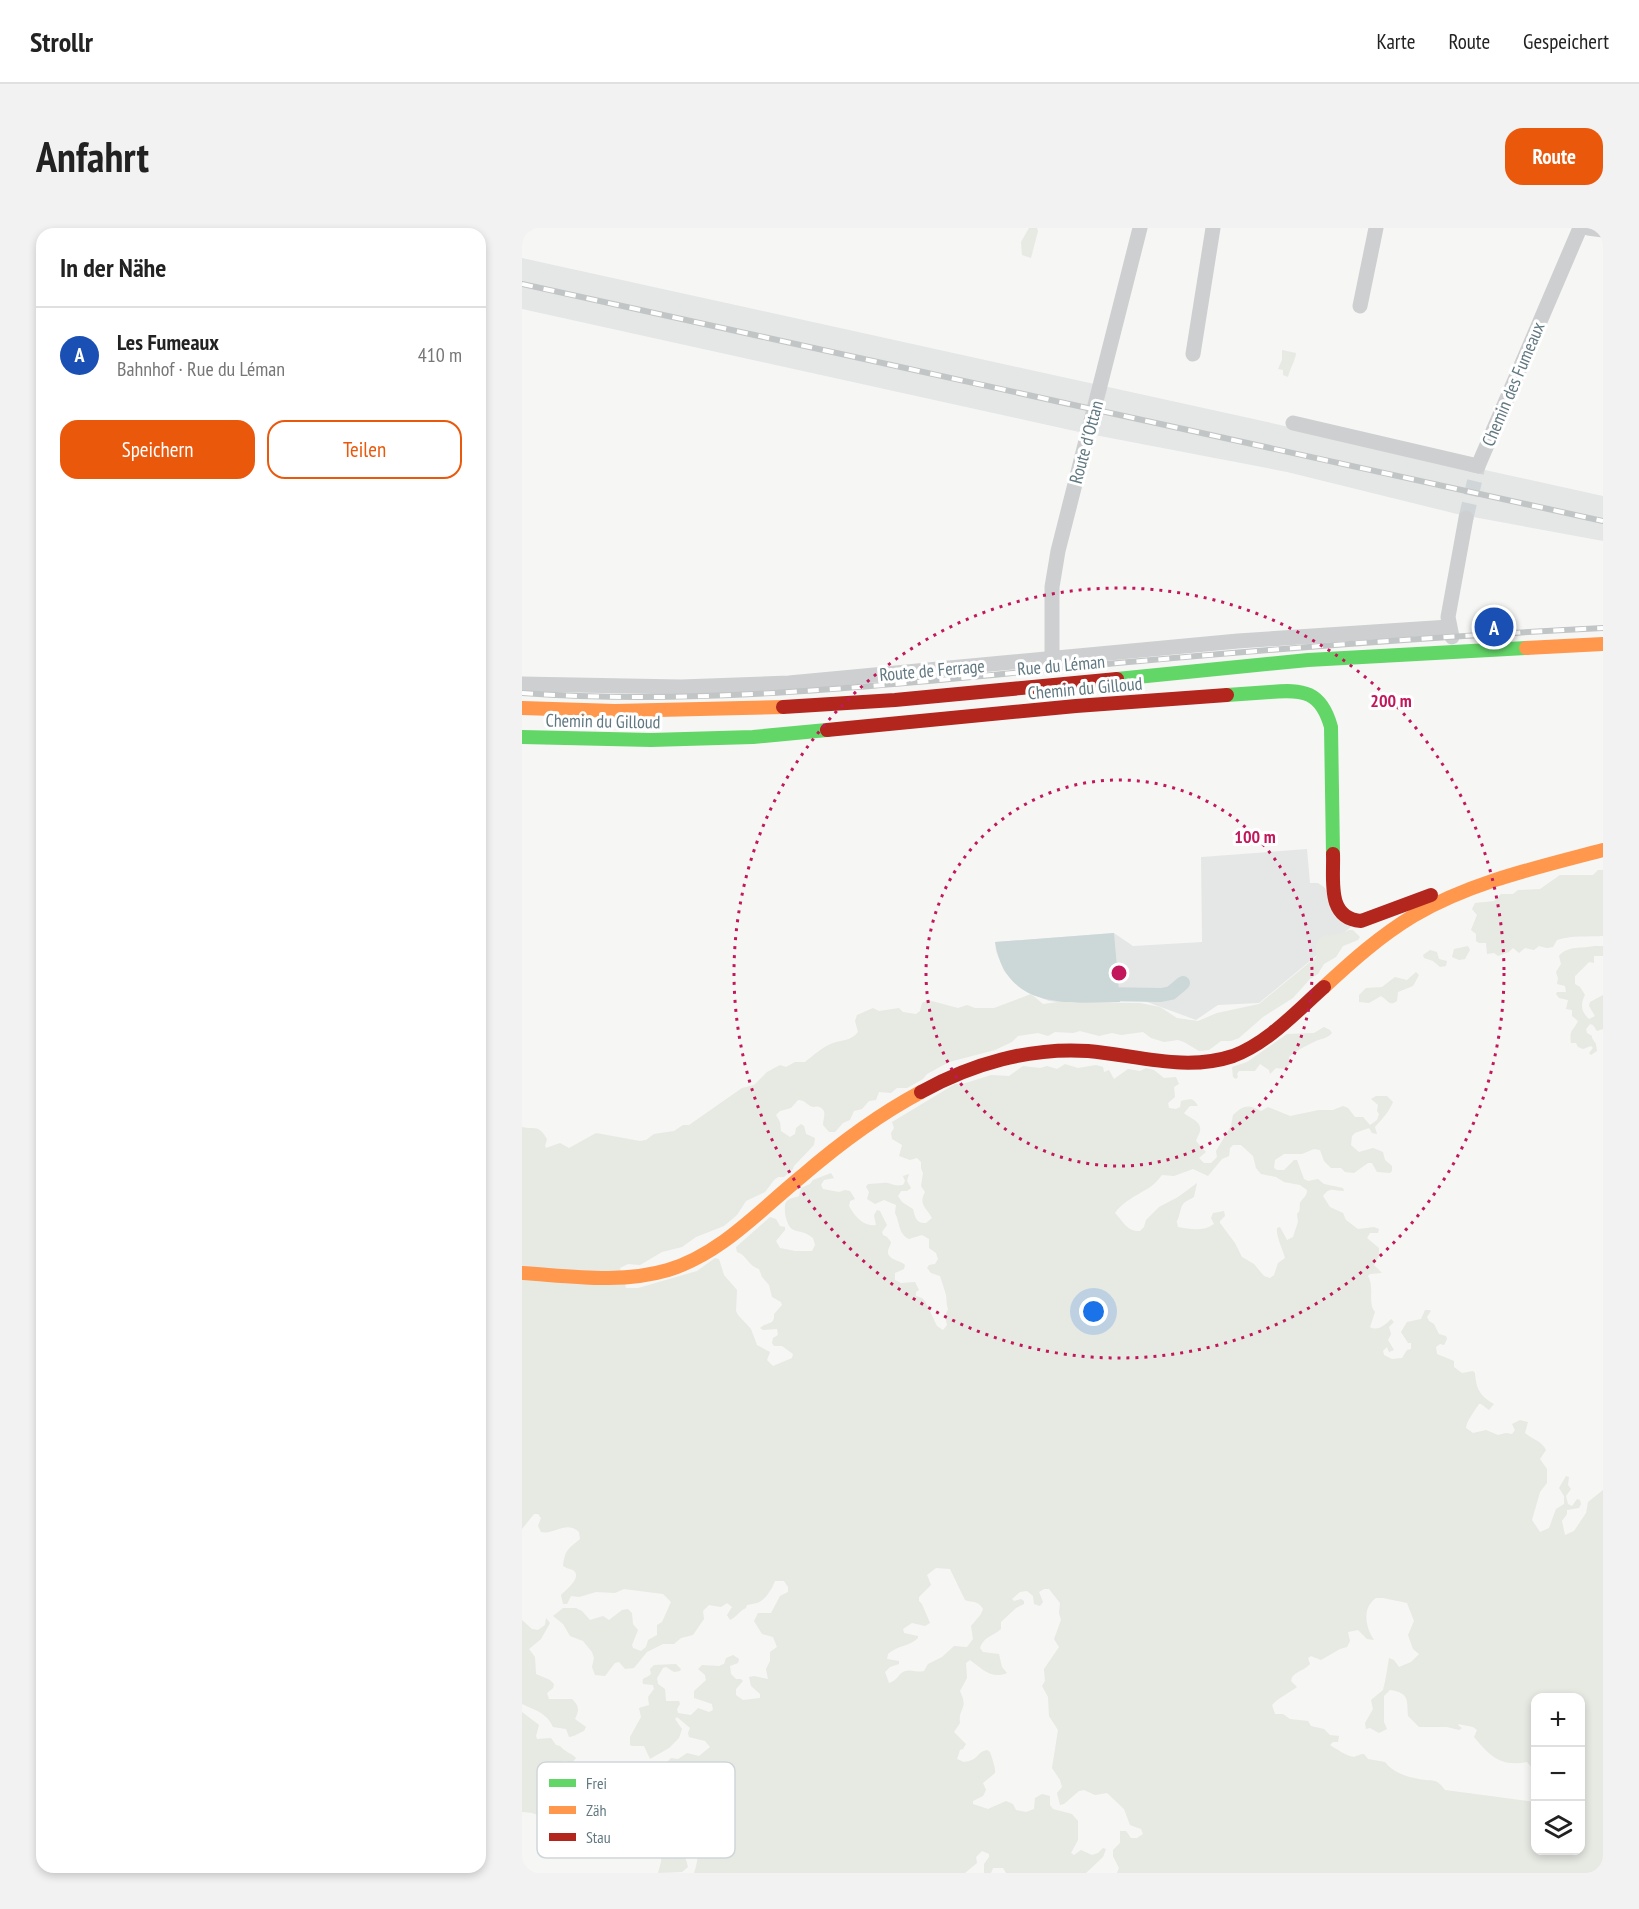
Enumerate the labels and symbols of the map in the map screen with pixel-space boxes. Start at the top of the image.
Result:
street label: Chemin des Fumeaux [1476,318,1550,450]
street label: Route d'Ottan [1064,398,1108,486]
pin: A [1474,604,1514,650]
street label: Rue du Léman [1016,650,1106,680]
street label: Route de Ferrage [878,654,986,686]
street label: Chemin du Gilloud [1027,672,1143,704]
text: 200 m [1370,689,1412,712]
street label: Chemin du Gilloud [545,708,661,734]
text: 100 m [1234,825,1276,848]
centre of rings [1109,963,1129,983]
your location [1079,1297,1108,1326]
legend [537,1762,735,1858]
text: Frei [586,1773,607,1793]
text: Zäh [586,1800,606,1820]
text: Stau [586,1827,611,1847]

